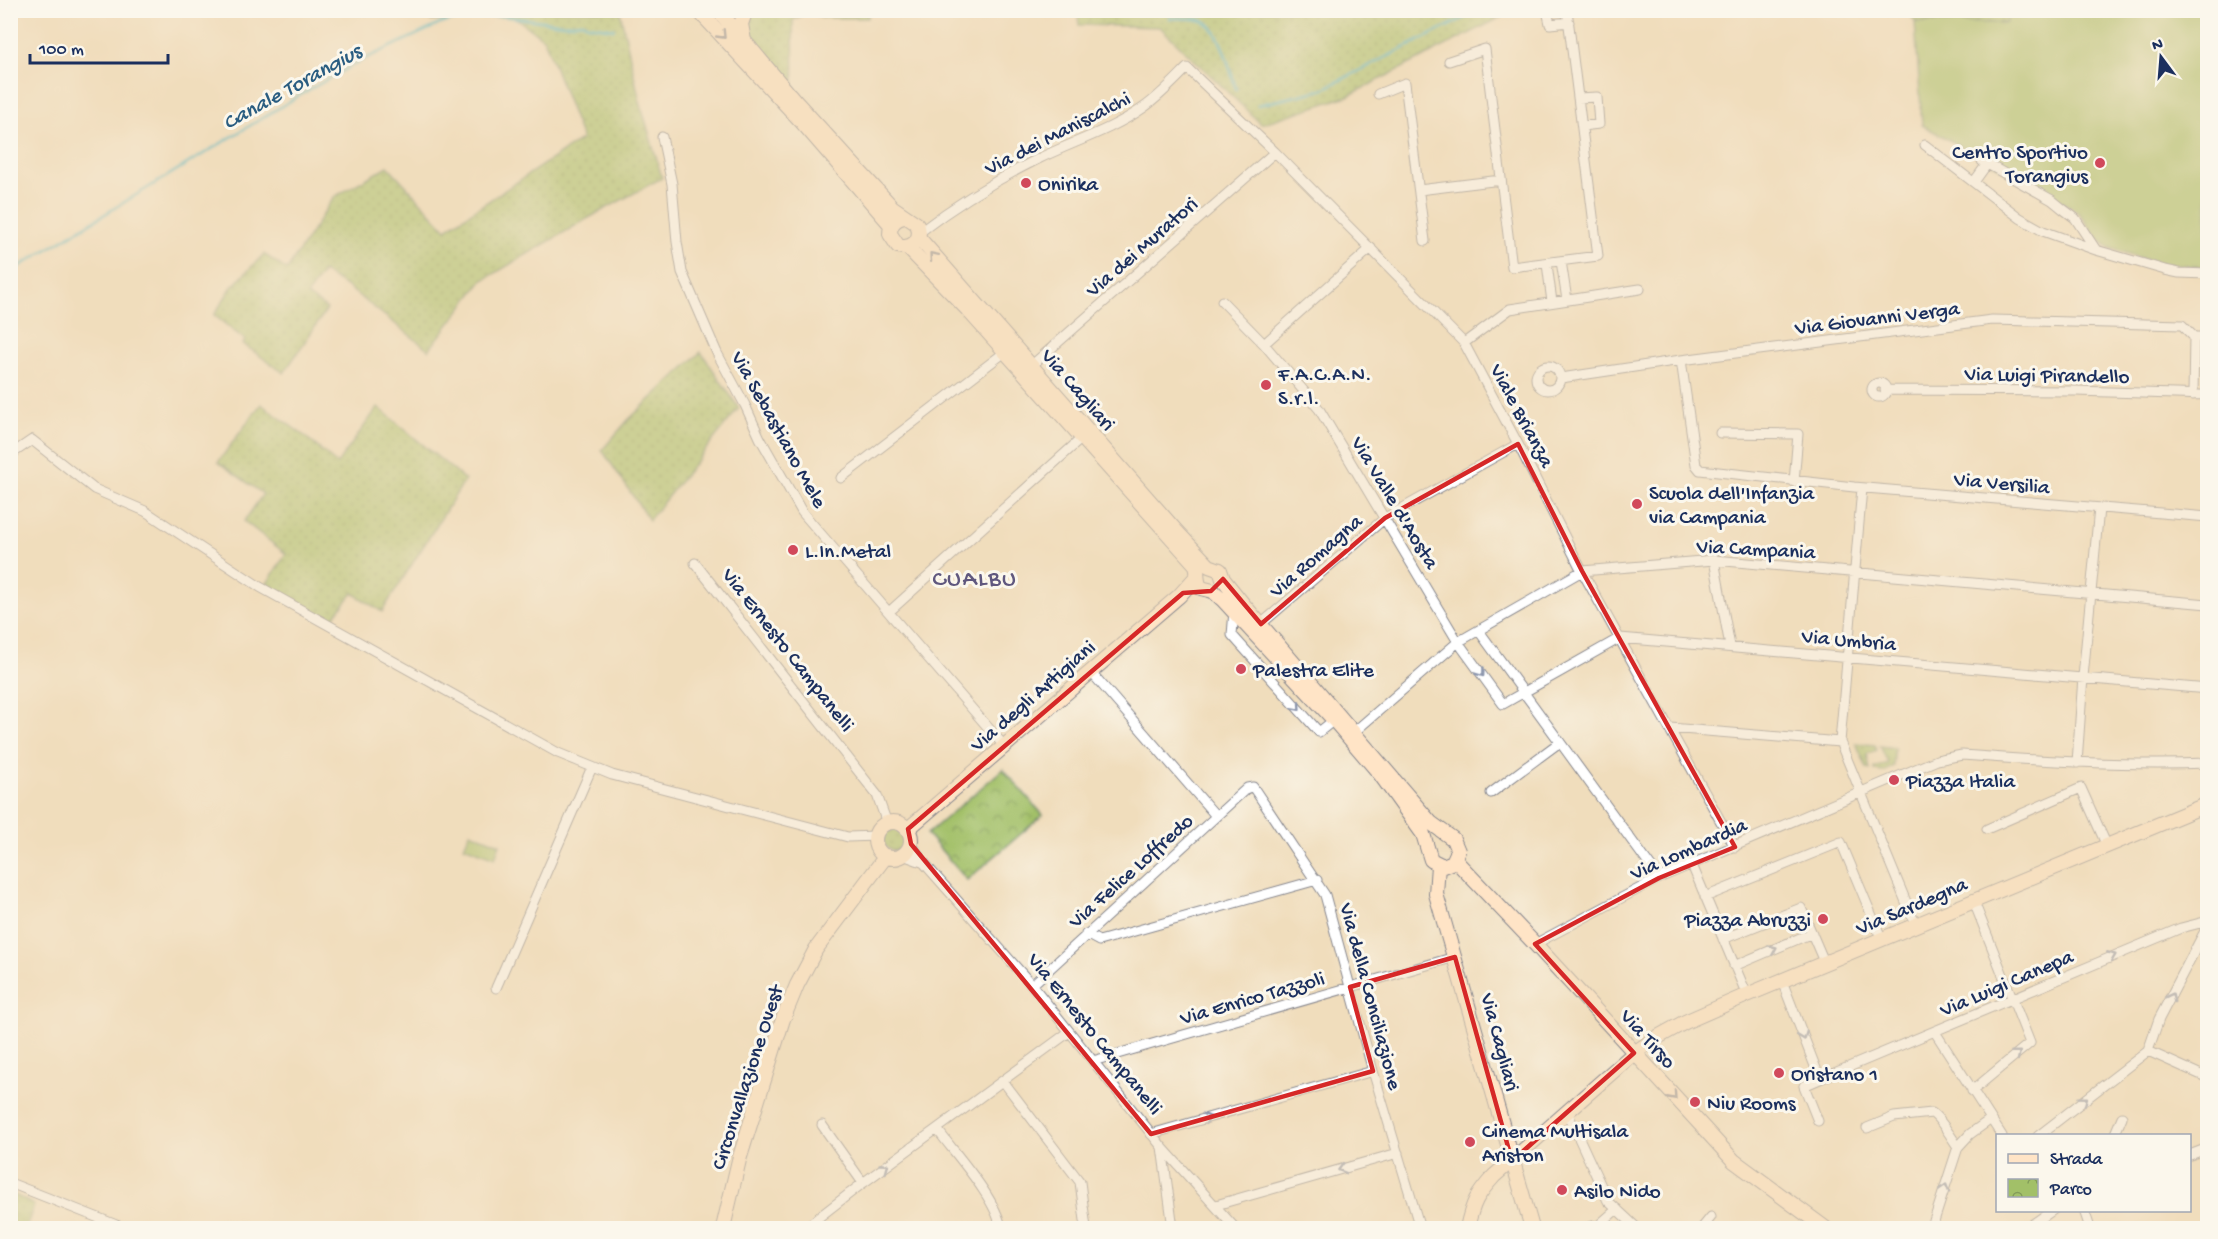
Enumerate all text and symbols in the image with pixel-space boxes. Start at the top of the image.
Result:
scale bar [30,27,168,65]
north arrow [2131,27,2191,87]
one-way arrow [715,29,726,39]
text: N [2150,35,2166,57]
water label: Canale Torangius [219,39,368,137]
text: 100 m [38,40,84,61]
street label: Via dei Maniscalchi [981,88,1136,183]
place label: Centro Sportivo Torangius [1952,142,2089,191]
marker: Centro Sportivo Torangius [2093,156,2107,170]
place label: Onirika [1038,174,1100,199]
marker: Onirika [1019,176,1033,190]
street label: Via dei Muratori [1081,193,1205,305]
one-way arrow [929,252,940,263]
street label: Via Giovanni Verga [1793,298,1962,343]
street label: Via Cagliari [1033,344,1119,437]
street label: Via Sebastiano Mele [723,347,831,514]
street label: Viale Brianza [1482,360,1558,474]
place label: F.A.C.A.N. S.r.l. [1277,364,1372,413]
street label: Via Luigi Pirandello [1963,364,2130,391]
marker: F.A.C.A.N. S.r.l. [1259,378,1273,392]
street label: Via Valle d'Aosta [1343,432,1443,576]
street label: Via Versilia [1952,469,2052,502]
place label: Scuola dell'Infanzia via Campania [1649,483,1816,532]
marker: Scuola dell'Infanzia via Campania [1630,497,1644,511]
street label: Via Romagna [1265,510,1370,605]
street label: Via Campania [1695,536,1817,567]
place label: L.In.Metal [805,541,891,566]
marker: L.In.Metal [786,543,800,557]
street label: Via Ernesto Campanelli [714,564,858,738]
district label: CUALBU [933,566,1017,595]
street label: Via Umbria [1799,626,1898,659]
street label: Via degli Artigiani [966,636,1102,759]
place label: Palestra Elite [1252,660,1375,685]
marker: Palestra Elite [1234,662,1248,676]
one-way arrow [1473,666,1484,677]
one-way arrow [1290,700,1301,711]
place label: Piazza Italia [1905,771,2016,796]
marker: Piazza Italia [1887,773,1901,787]
street label: Via Felice Loffredo [1064,810,1200,936]
street label: Via Lombardia [1626,814,1753,888]
street label: Via Sardegna [1852,873,1973,943]
street label: Via della Conciliazione [1331,900,1406,1094]
place label: Piazza Abruzzi [1683,910,1811,935]
marker: Piazza Abruzzi [1816,912,1830,926]
one-way arrow [1766,944,1777,956]
street label: Via Luigi Canepa [1936,945,2079,1025]
street label: Via Ernesto Campanelli [1020,948,1166,1121]
one-way arrow [2106,951,2117,963]
street label: Via Enrico Tazzoli [1177,968,1328,1033]
street label: Circonvallazione Ovest [708,980,792,1174]
street label: Via Cagliari [1472,990,1523,1095]
one-way arrow [2163,992,2175,1003]
street label: Via Tirso [1612,1005,1680,1075]
one-way arrow [1796,1030,1808,1041]
one-way arrow [2010,1050,2021,1061]
place label: Oristano 1 [1791,1064,1878,1089]
marker: Oristano 1 [1772,1066,1786,1080]
one-way arrow [1666,1090,1677,1100]
place label: Niu Rooms [1707,1093,1797,1118]
marker: Niu Rooms [1688,1095,1702,1109]
one-way arrow [2077,1096,2088,1107]
one-way arrow [1202,1113,1212,1125]
place label: Cinema Multisala Ariston [1482,1121,1629,1170]
legend [1996,1134,2191,1212]
marker: Cinema Multisala Ariston [1463,1135,1477,1149]
text: Strada [2050,1150,2104,1171]
one-way arrow [1337,1162,1348,1174]
one-way arrow [878,1163,889,1174]
text: Parco [2049,1180,2092,1201]
place label: Asilo Nido [1574,1181,1661,1206]
marker: Asilo Nido [1555,1183,1569,1197]
one-way arrow [1938,1183,1950,1194]

